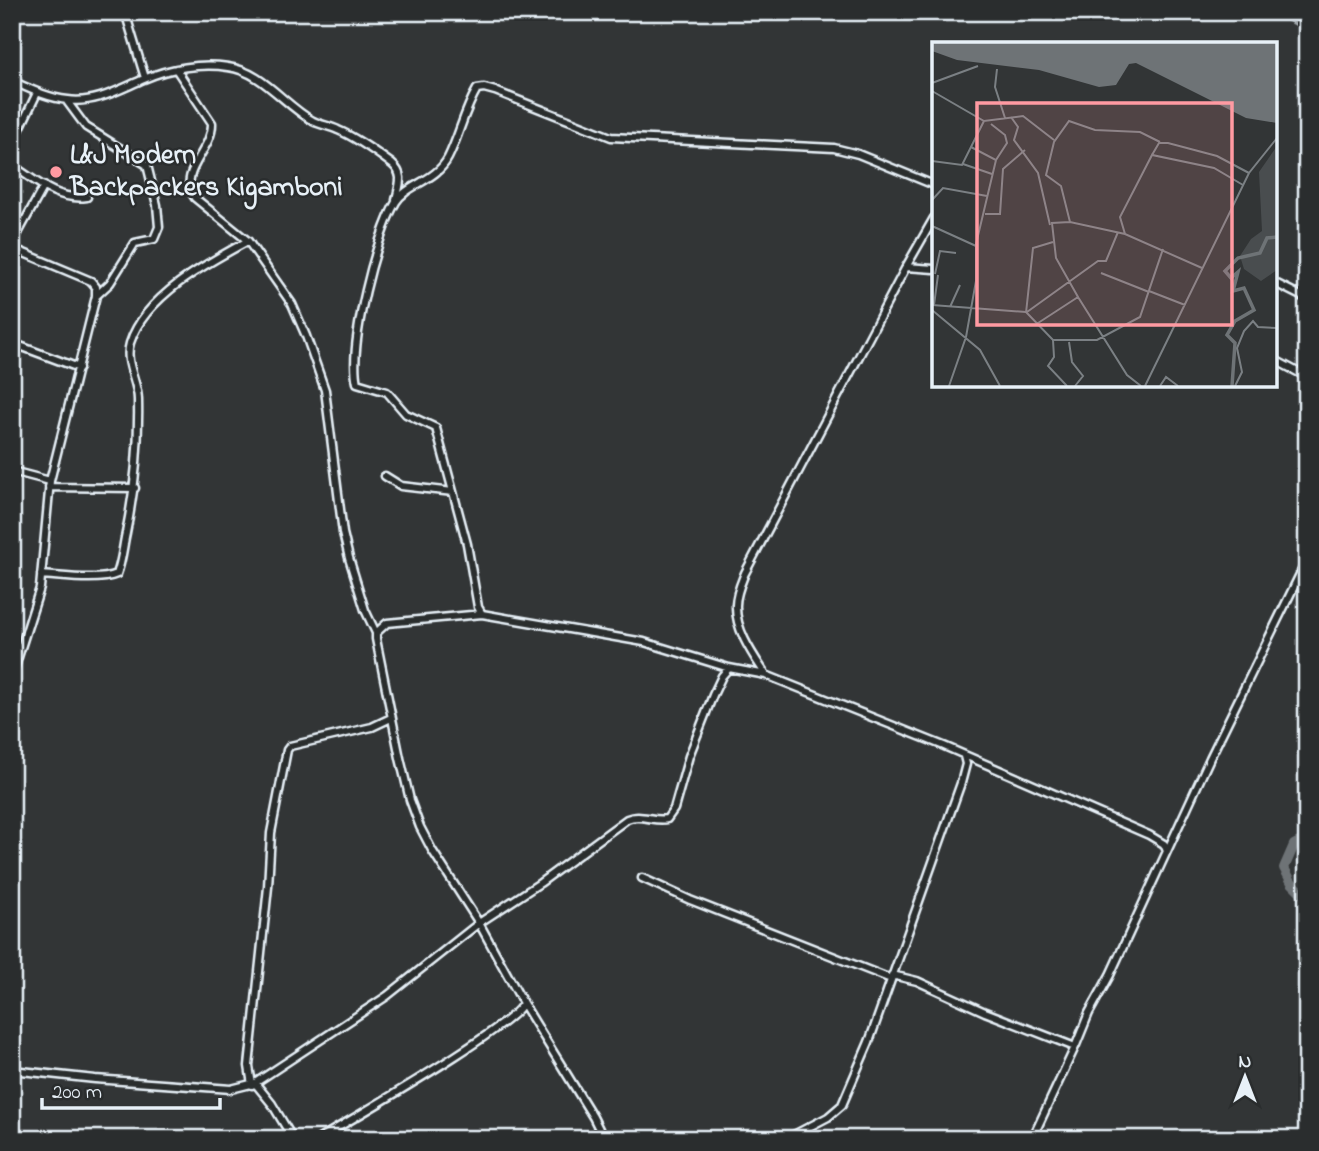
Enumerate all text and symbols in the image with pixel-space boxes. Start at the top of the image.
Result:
inset map [932,42,1277,387]
place label: L&J Modern Backpackers Kigamboni [68,136,342,210]
marker: L&J Modern Backpackers Kigamboni [48,164,64,180]
north arrow [1210,1042,1280,1112]
text: N [1239,1049,1252,1076]
scale bar [42,1067,220,1111]
text: 200 m [52,1078,102,1108]

